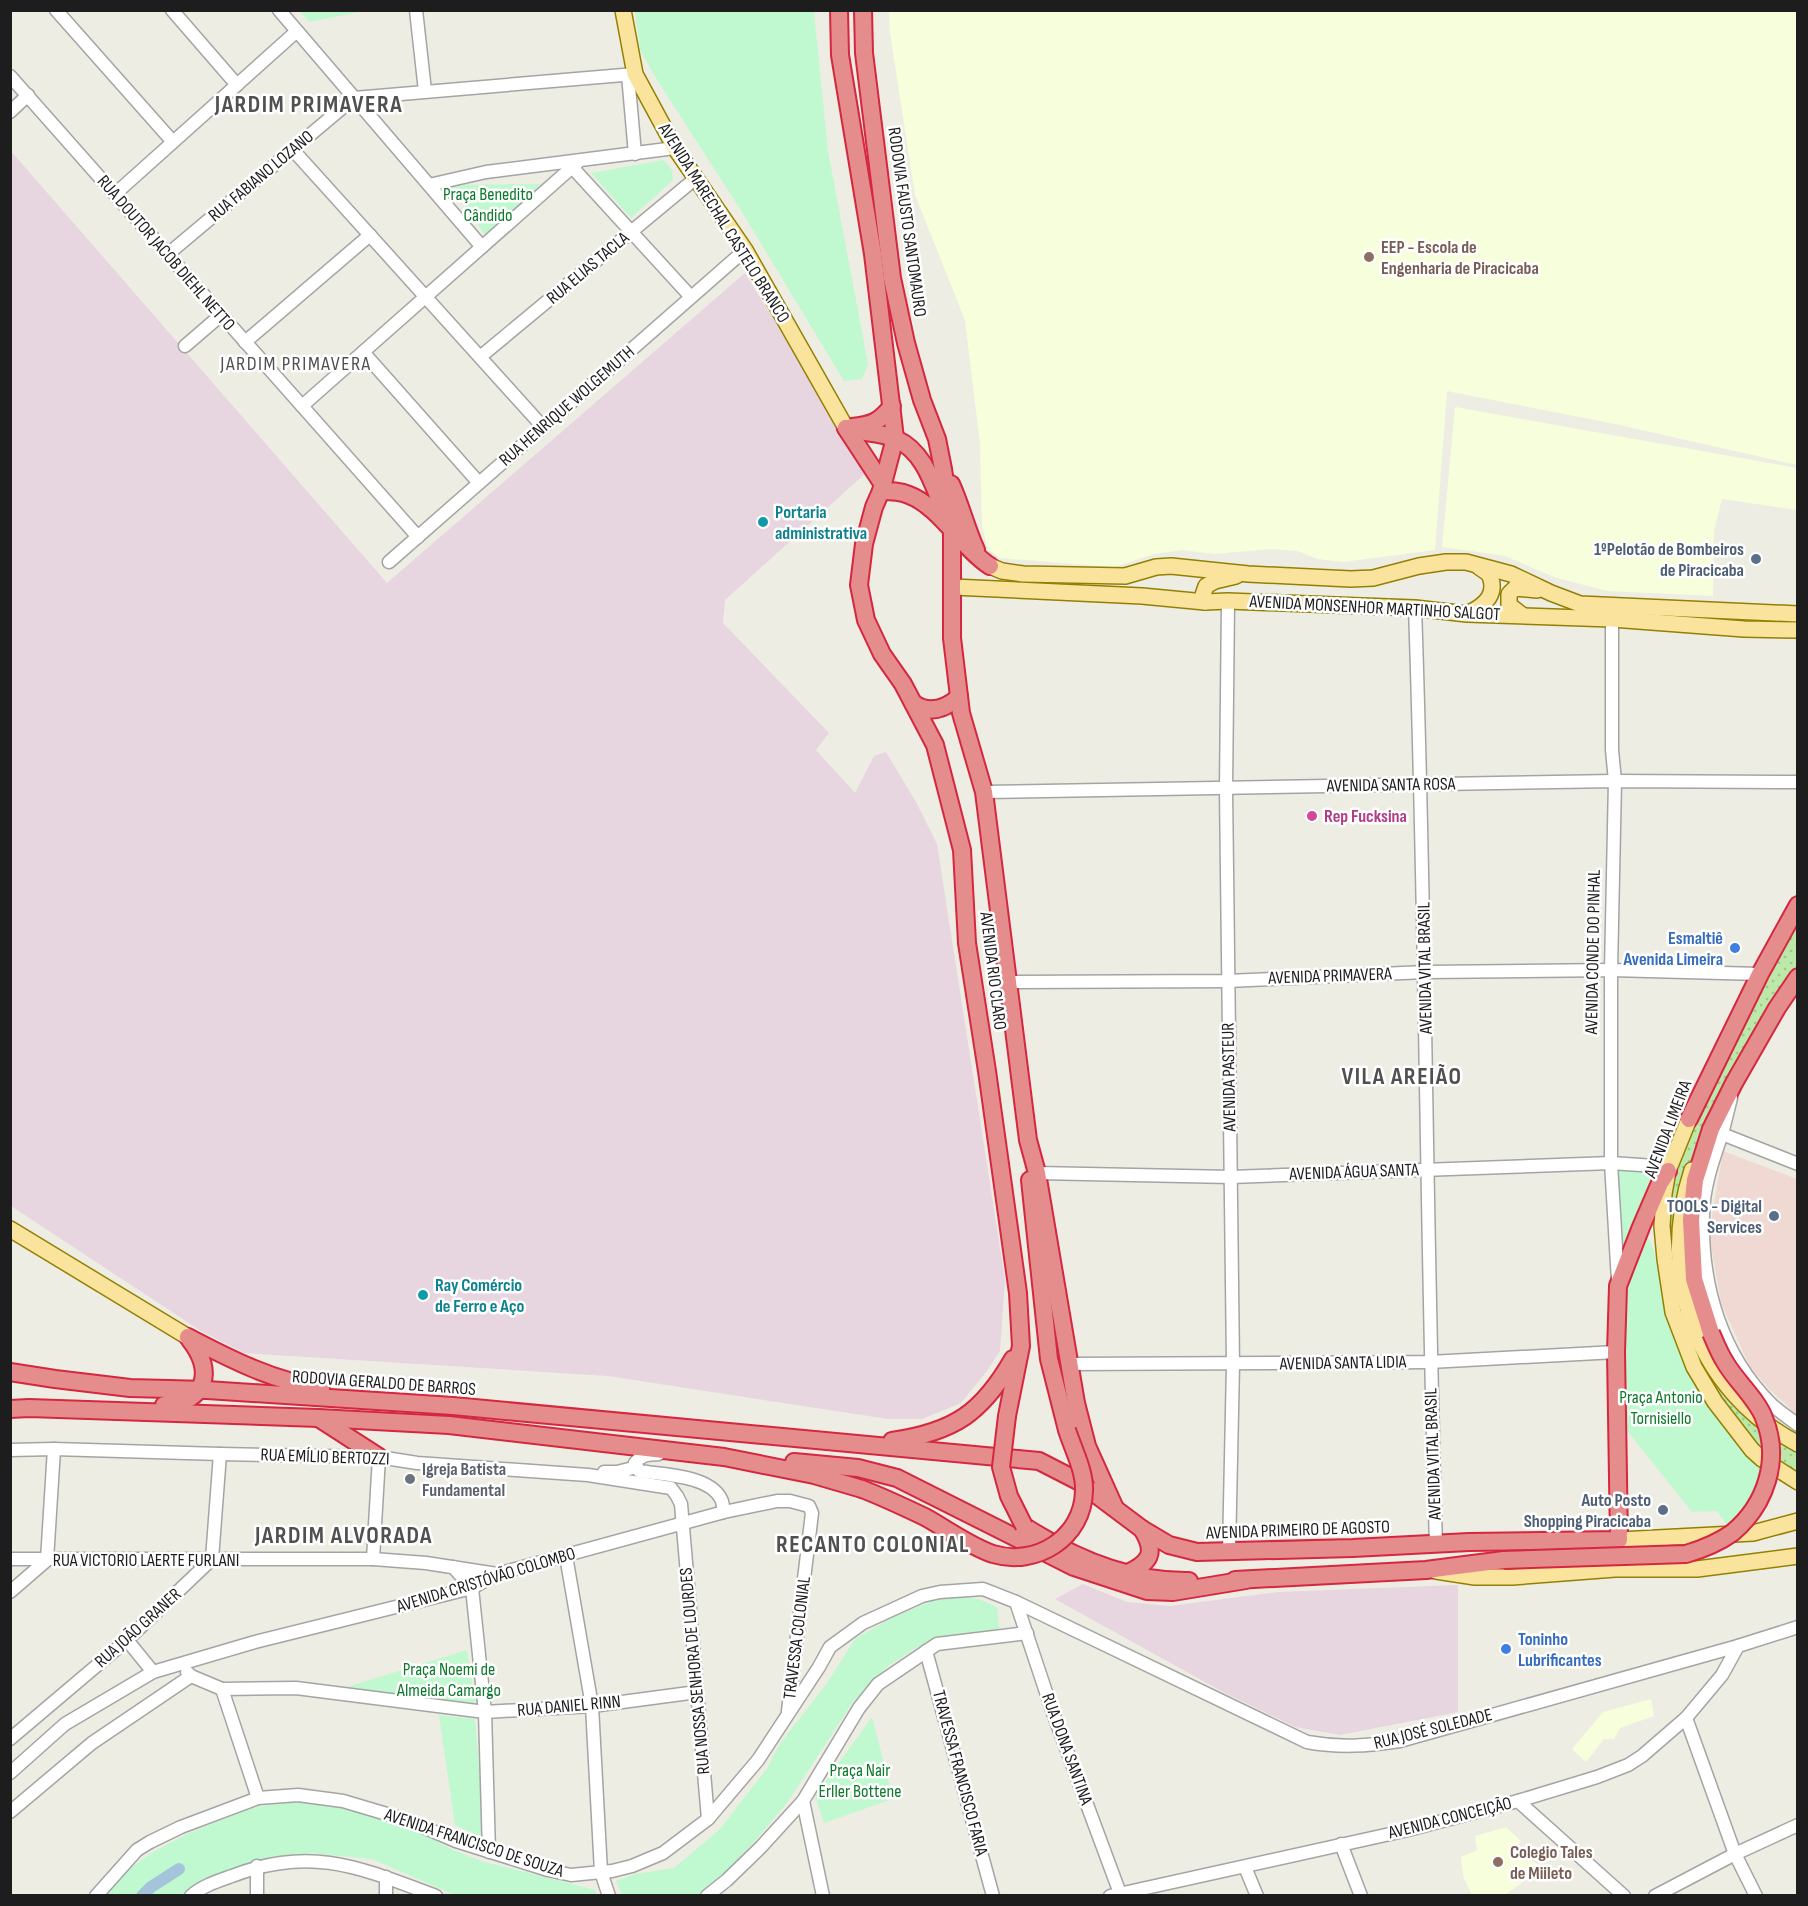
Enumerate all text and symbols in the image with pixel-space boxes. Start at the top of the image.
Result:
district label: JARDIM PRIMAVERA [214,90,403,119]
street label: AVENIDA MARECHAL CASTELO BRANCO [653,119,794,327]
street label: RUA FABIANO LOZANO [204,126,318,226]
street label: RODOVIA FAUSTO SANTOMAURO [883,126,931,318]
street label: RUA DOUTOR JACOB DIEHL NETTO [93,171,239,335]
park label: Praça Benedito Cândido [443,184,533,226]
street label: RUA ELIAS TACLA [543,227,634,308]
place label: EEP - Escola de Engenharia de Piracicaba [1381,237,1539,279]
marker: EEP - Escola de Engenharia de Piracicaba [1362,250,1376,264]
street label: RUA HENRIQUE WOLGEMUTH [495,341,639,471]
district label: JARDIM PRIMAVERA [219,352,372,376]
place label: Portaria administrativa [775,502,867,544]
marker: Portaria administrativa [756,515,770,529]
place label: 1ºPelotão de Bombeiros de Piracicaba [1594,539,1744,581]
marker: 1ºPelotão de Bombeiros de Piracicaba [1749,552,1763,566]
street label: AVENIDA MONSENHOR MARTINHO SALGOT [1248,591,1501,625]
street label: AVENIDA SANTA ROSA [1325,773,1456,797]
place label: Rep Fucksina [1324,806,1407,827]
marker: Rep Fucksina [1305,809,1319,823]
street label: AVENIDA CONDE DO PINHAL [1581,869,1605,1036]
street label: AVENIDA VITAL BRASIL [1413,901,1437,1035]
street label: AVENIDA RIO CLARO [975,910,1011,1031]
place label: Esmaltiê Avenida Limeira [1622,928,1723,970]
marker: Esmaltiê Avenida Limeira [1728,941,1742,955]
street label: AVENIDA PRIMAVERA [1267,963,1392,989]
street label: AVENIDA PASTEUR [1218,1022,1240,1133]
district label: VILA AREIÃO [1341,1062,1463,1091]
street label: AVENIDA LIMEIRA [1639,1077,1696,1182]
street label: AVENIDA ÁGUA SANTA [1288,1159,1419,1185]
place label: TOOLS - Digital Services [1667,1196,1762,1238]
marker: TOOLS - Digital Services [1767,1209,1781,1223]
place label: Ray Comércio de Ferro e Aço [435,1275,525,1317]
marker: Ray Comércio de Ferro e Aço [416,1288,430,1302]
street label: AVENIDA SANTA LIDIA [1278,1351,1407,1375]
street label: RODOVIA GERALDO DE BARROS [291,1366,477,1400]
street label: AVENIDA VITAL BRASIL [1420,1387,1446,1521]
park label: Praça Antonio Tornisiello [1619,1387,1703,1429]
street label: RUA EMÍLIO BERTOZZI [260,1444,390,1470]
place label: Igreja Batista Fundamental [422,1459,506,1501]
marker: Igreja Batista Fundamental [403,1472,417,1486]
place label: Auto Posto Shopping Piracicaba [1524,1490,1651,1532]
marker: Auto Posto Shopping Piracicaba [1656,1503,1670,1517]
street label: AVENIDA PRIMEIRO DE AGOSTO [1205,1516,1390,1544]
district label: JARDIM ALVORADA [254,1521,433,1550]
district label: RECANTO COLONIAL [776,1530,970,1559]
street label: AVENIDA CRISTÓVÃO COLOMBO [393,1543,578,1618]
street label: RUA VICTORIO LAERTE FURLANI [53,1550,239,1571]
street label: RUA NOSSA SENHORA DE LOURDES [675,1566,715,1775]
street label: TRAVESSA COLONIAL [779,1575,815,1701]
street label: RUA JOÃO GRANER [90,1584,186,1672]
place label: Toninho Lubrificantes [1518,1629,1602,1671]
marker: Toninho Lubrificantes [1499,1642,1513,1656]
park label: Praça Noemi de Almeida Camargo [396,1659,501,1701]
street label: TRAVESSA FRANCISCO FARIA [928,1688,992,1858]
street label: RUA DONA SANTINA [1037,1690,1097,1808]
street label: RUA DANIEL RINN [516,1691,622,1721]
street label: RUA JOSÉ SOLEDADE [1372,1704,1494,1754]
park label: Praça Nair Erller Bottene [818,1760,902,1802]
street label: AVENIDA CONCEIÇÃO [1385,1793,1514,1844]
street label: AVENIDA FRANCISCO DE SOUZA [381,1804,566,1882]
place label: Colegio Tales de Miileto [1510,1842,1593,1884]
marker: Colegio Tales de Miileto [1491,1855,1505,1869]

